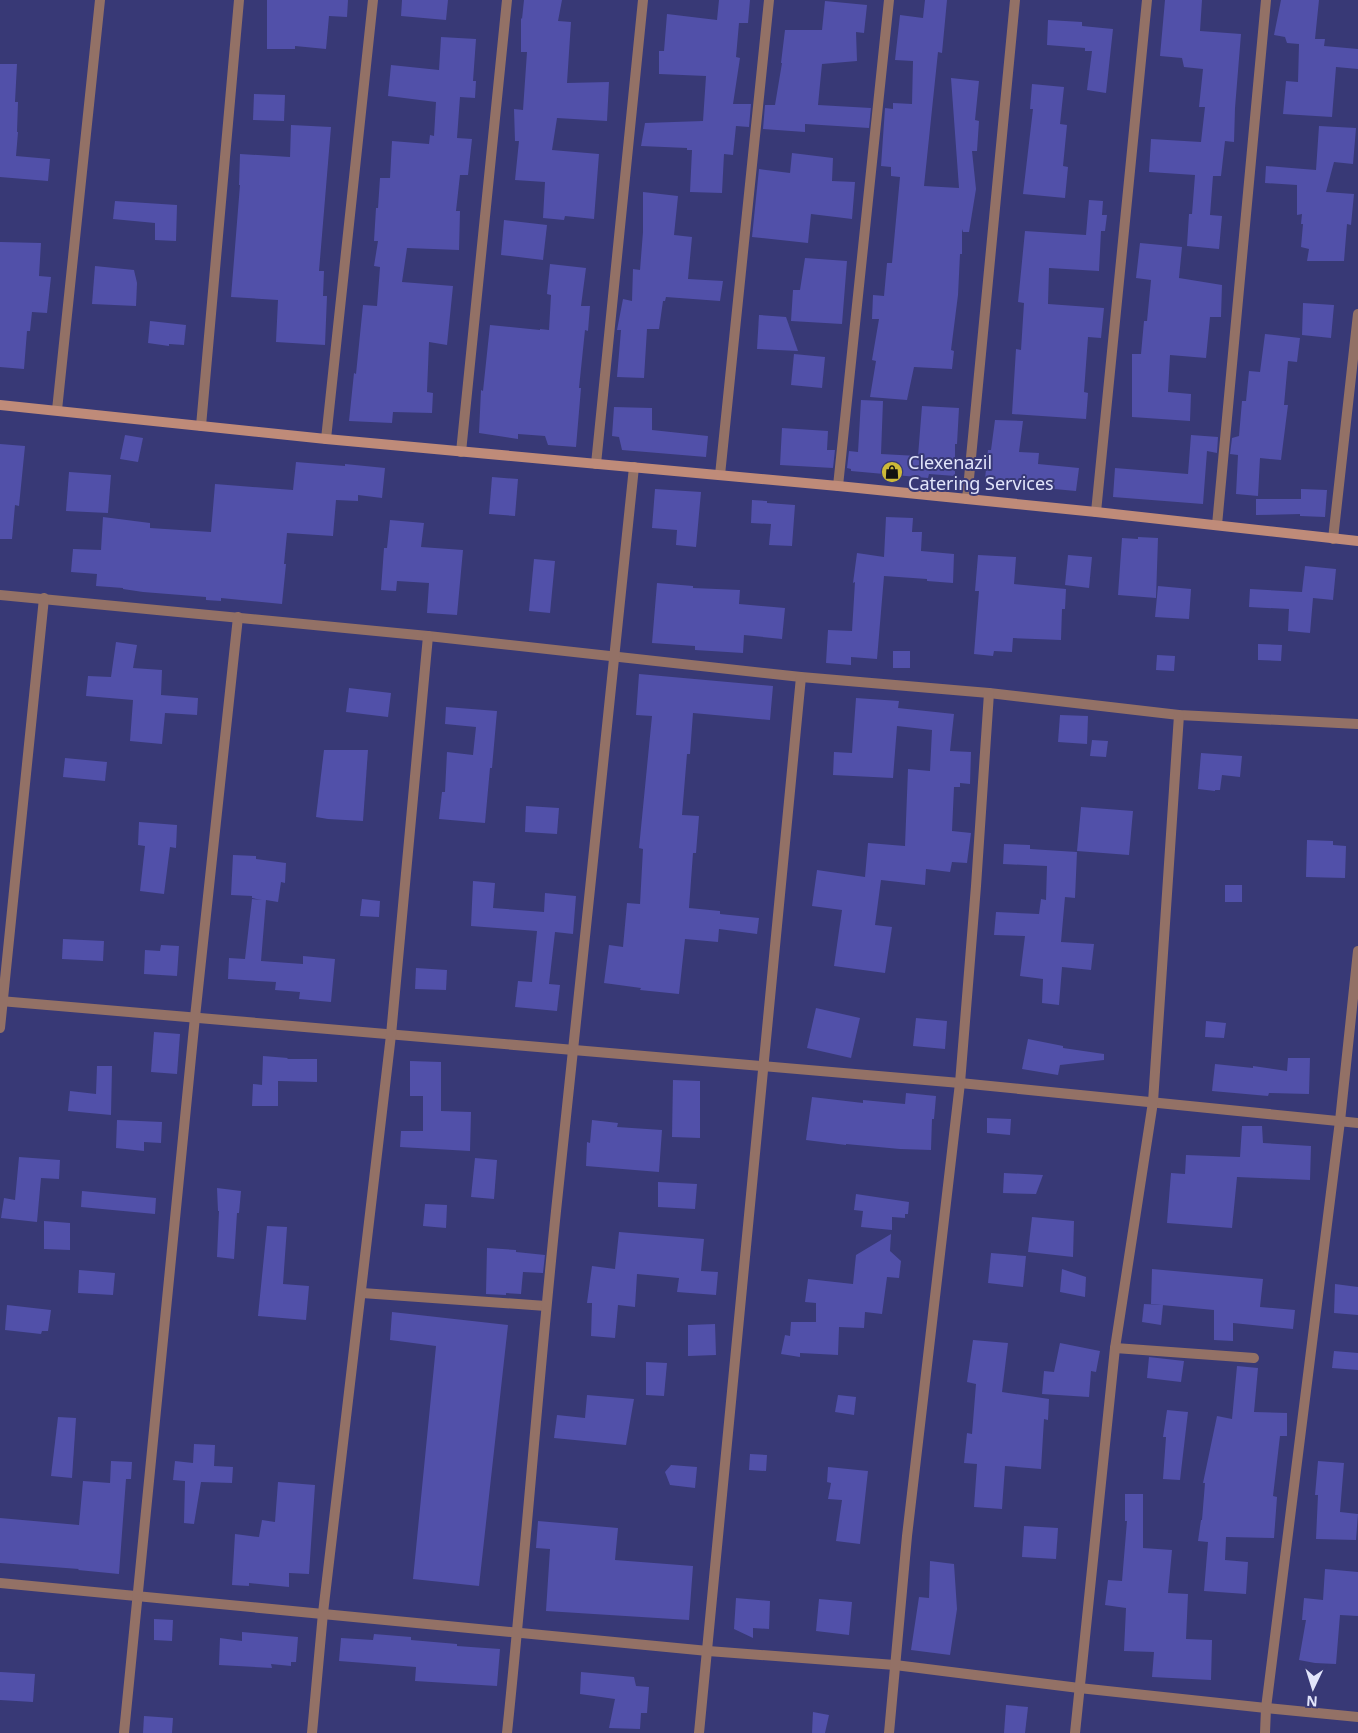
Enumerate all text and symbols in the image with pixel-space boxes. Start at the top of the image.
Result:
place label: Clexenazil Catering Services [908,450,1054,495]
shop icon: Clexenazil Catering Services [880,460,904,484]
north arrow [1288,1663,1338,1713]
text: N [1306,1692,1318,1711]

